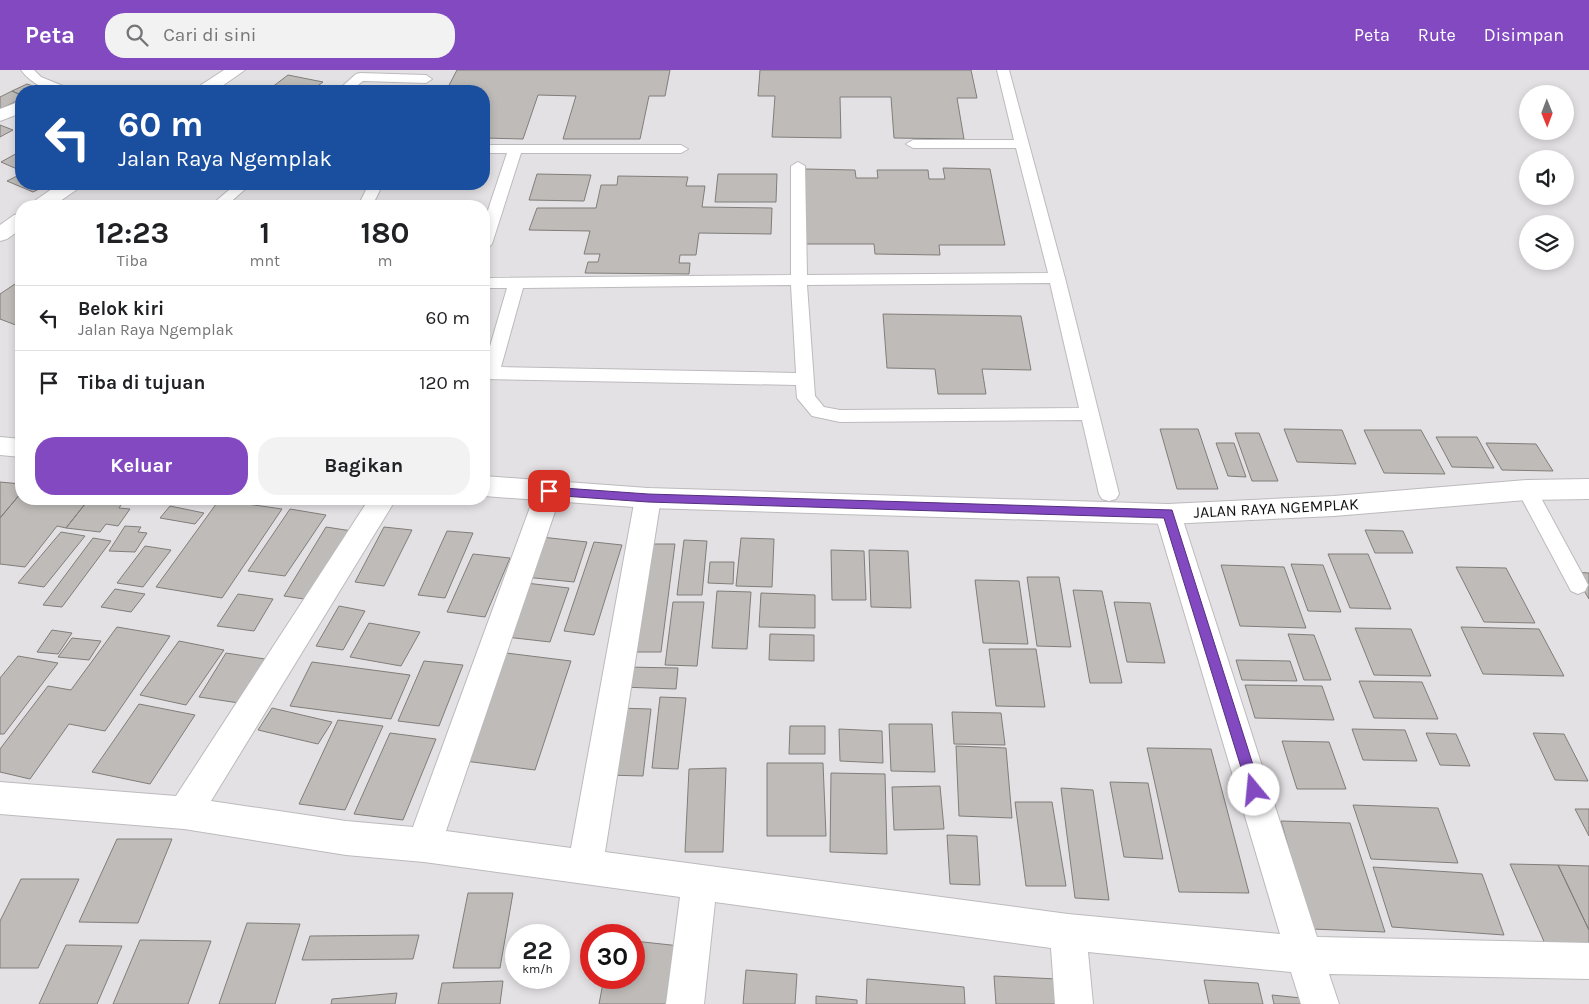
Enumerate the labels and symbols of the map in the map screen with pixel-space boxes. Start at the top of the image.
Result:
north arrow [1519,85,1574,140]
pin [528,470,570,512]
street label: JALAN RAYA NGEMPLAK [1193,494,1359,522]
position arrow [1227,763,1279,815]
speed limit sign: 30 [580,924,645,989]

